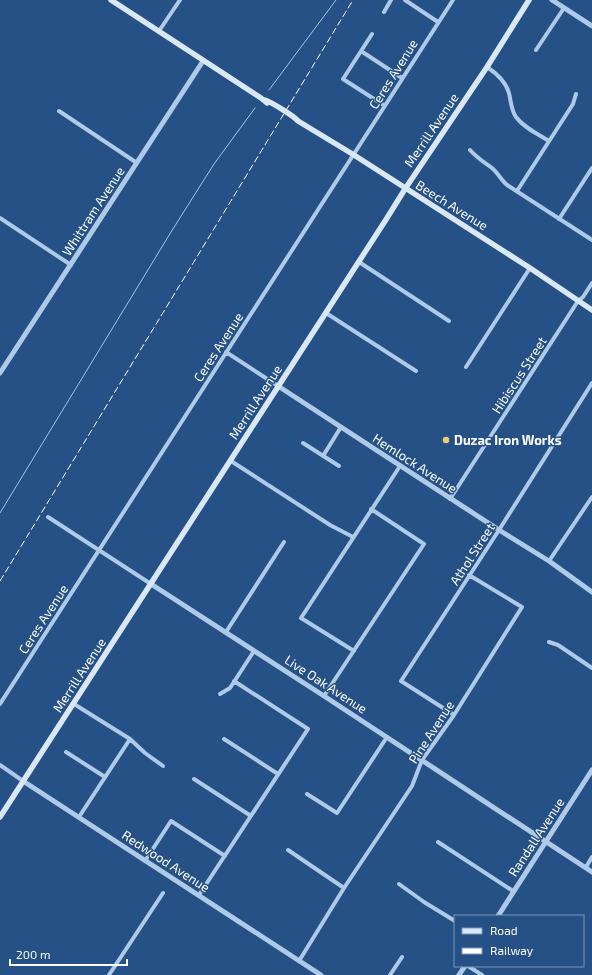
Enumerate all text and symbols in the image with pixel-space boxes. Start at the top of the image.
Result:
street label: Ceres Avenue [365,36,421,112]
street label: Merrill Avenue [400,90,462,170]
street label: Whittram Avenue [58,163,128,259]
street label: Beech Avenue [413,176,491,234]
street label: Ceres Avenue [190,309,246,385]
street label: Hibiscus Street [488,333,550,416]
street label: Merrill Avenue [225,362,285,442]
street label: Hemlock Avenue [370,430,460,496]
place label: Duzac Iron Works [454,432,562,448]
marker: Duzac Iron Works [441,435,451,445]
street label: Athol Street [446,520,498,588]
street label: Ceres Avenue [15,581,71,657]
street label: Merrill Avenue [49,635,109,715]
street label: Live Oak Avenue [282,651,370,717]
street label: Pine Avenue [405,698,457,766]
street label: Randall Avenue [505,795,567,879]
street label: Redwood Avenue [119,827,213,895]
legend [454,915,584,967]
text: Road [490,923,518,937]
scale bar [10,941,127,967]
text: Railway [490,943,534,957]
text: 200 m [16,947,50,961]

